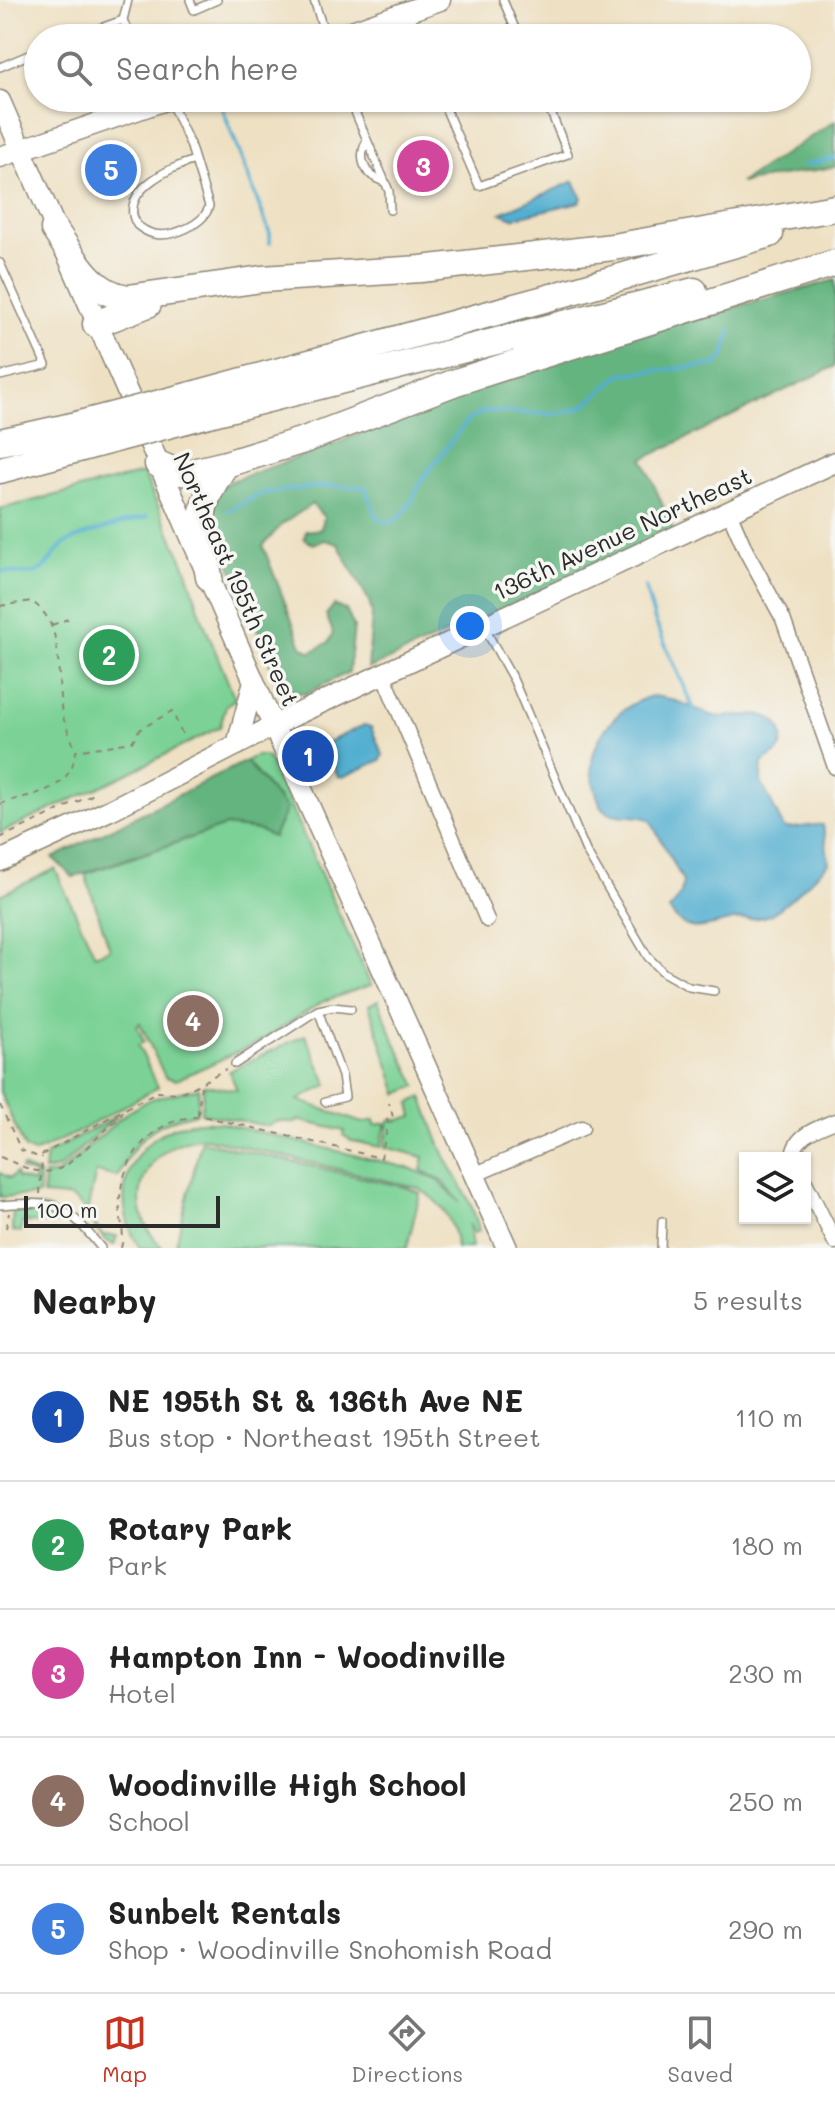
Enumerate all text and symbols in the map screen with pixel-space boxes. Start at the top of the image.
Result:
search box [24,24,811,112]
icon: search [52,46,96,90]
text: Search here [116,48,299,88]
pin: 3 [397,136,449,196]
pin: 5 [85,140,137,200]
street label: Northeast 195th Street [167,447,307,711]
street label: 136th Avenue Northeast [488,459,756,607]
your location [450,606,490,646]
pin: 2 [83,625,135,685]
pin: 1 [282,726,334,786]
pin: 4 [167,991,219,1051]
map controls [739,1152,811,1224]
button: layers [739,1152,811,1224]
scale bar [24,1192,220,1228]
text: 100 m [36,1195,98,1224]
text: Nearby [32,1278,157,1323]
text: 5 results [693,1283,803,1317]
text: NE 195th St & 136th Ave NE [108,1380,523,1420]
text: 1 [52,1400,64,1434]
text: 110 m [735,1400,803,1434]
text: Bus stop · Northeast 195th Street [108,1420,541,1454]
text: Rotary Park [108,1508,292,1548]
text: 2 [51,1528,65,1562]
text: 180 m [731,1528,803,1562]
text: Park [108,1548,167,1582]
text: Hampton Inn - Woodinville [108,1636,506,1676]
text: 3 [50,1656,66,1690]
text: 230 m [728,1656,803,1690]
text: Hotel [108,1676,176,1710]
text: Woodinville High School [108,1764,467,1804]
text: 4 [50,1784,66,1818]
text: 250 m [728,1784,803,1818]
text: School [108,1804,190,1838]
text: Sunbelt Rentals [108,1892,341,1932]
text: 5 [50,1912,66,1946]
text: 290 m [728,1912,803,1946]
text: Shop · Woodinville Snohomish Road [108,1932,552,1966]
tab: Map [102,2011,147,2088]
tab: Directions [351,2011,463,2088]
tab: Saved [668,2011,733,2088]

